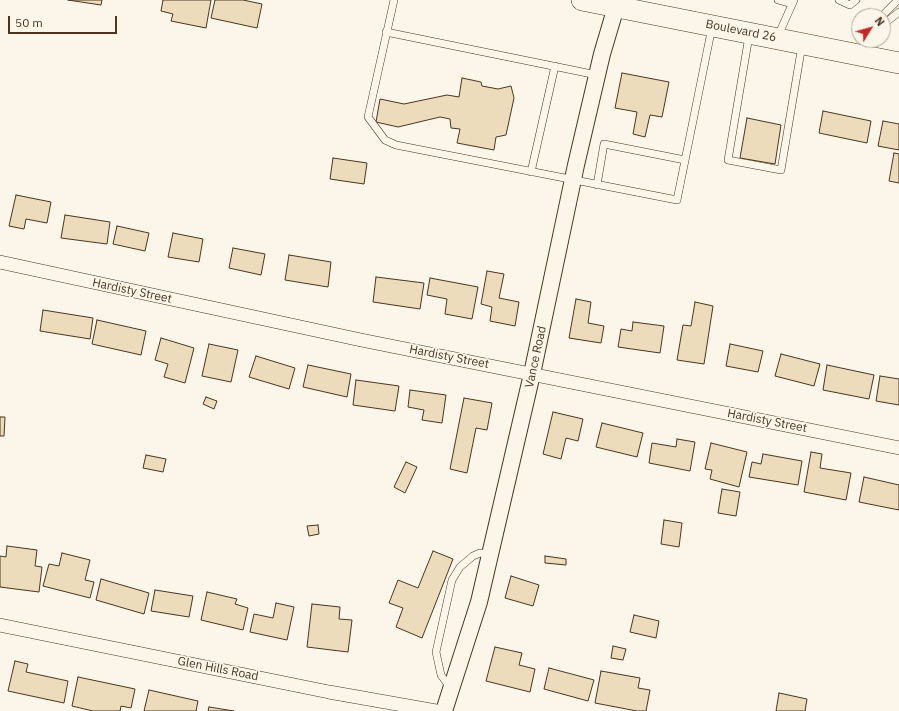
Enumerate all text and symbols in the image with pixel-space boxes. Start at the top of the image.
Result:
scale bar [10,8,119,34]
north arrow [851,8,891,48]
text: N [872,14,888,29]
text: 50 m [15,15,43,30]
street label: Boulevard 26 [704,17,778,45]
street label: Hardisty Street [91,276,173,306]
street label: Vance Road [522,325,550,389]
street label: Hardisty Street [408,342,490,372]
street label: Hardisty Street [726,406,808,436]
street label: Glen Hills Road [176,654,260,684]

